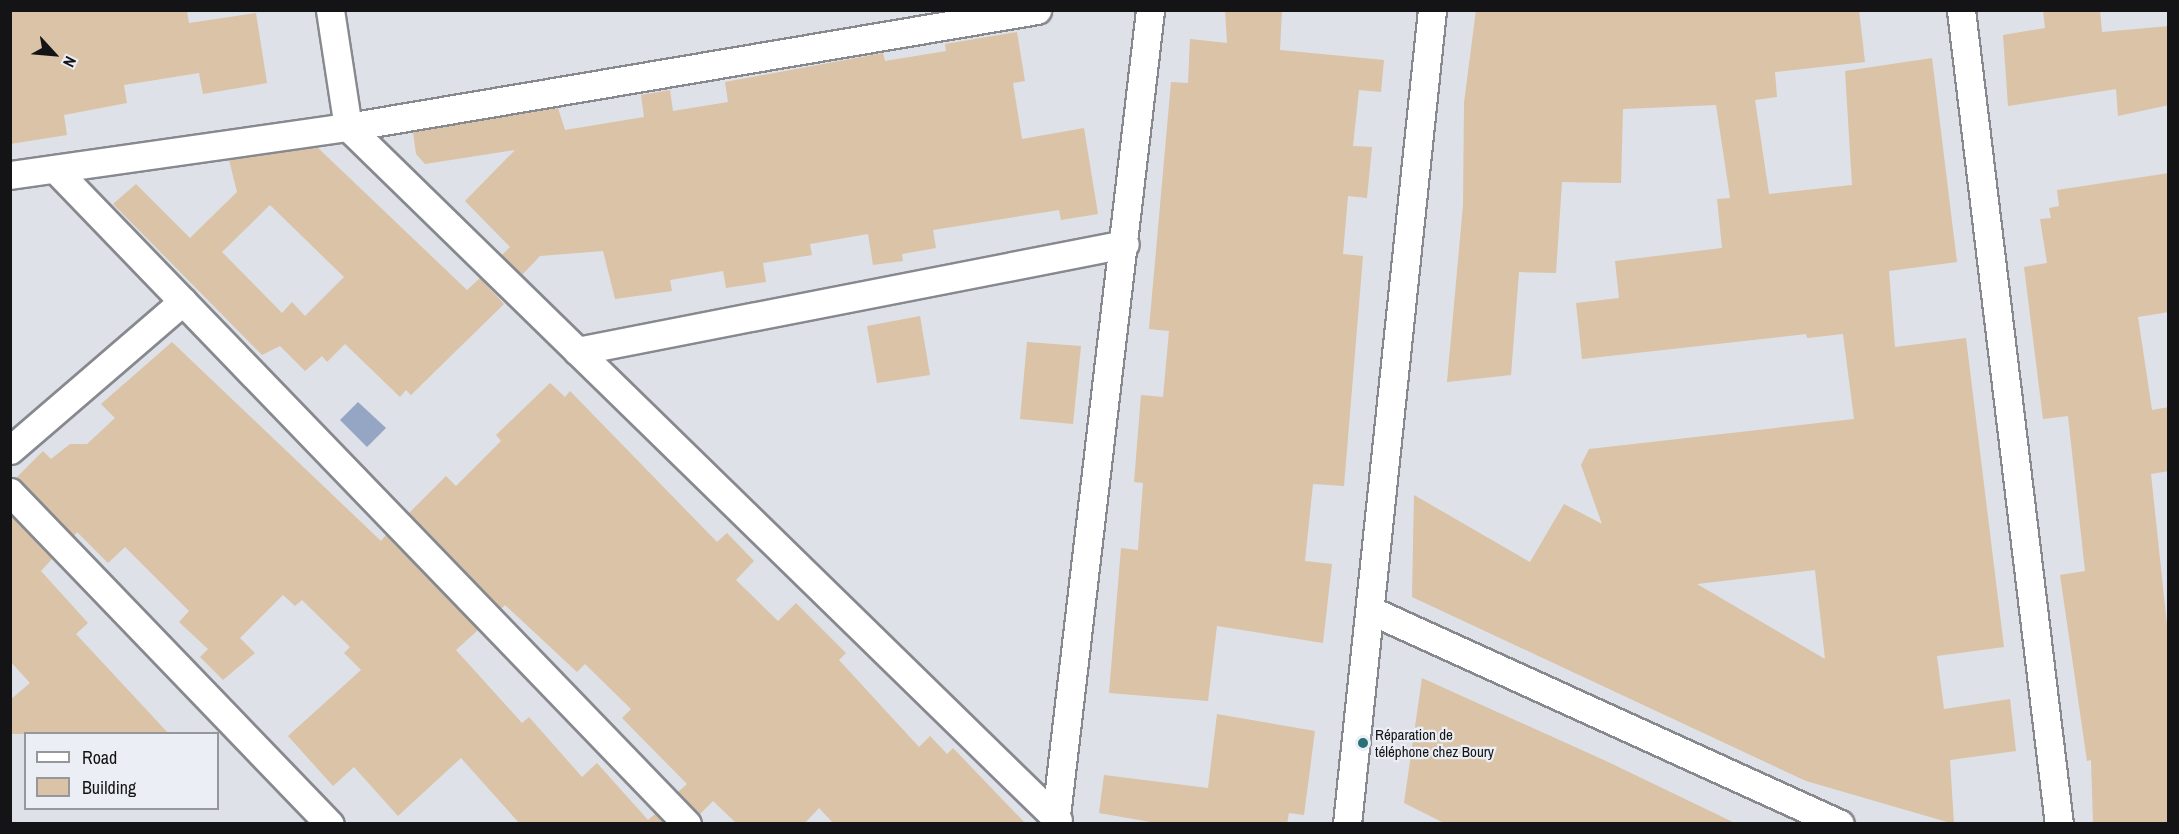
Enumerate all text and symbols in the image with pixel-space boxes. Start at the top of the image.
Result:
north arrow [24,24,84,84]
text: N [58,53,82,71]
place label: Réparation de téléphone chez Boury [1375,725,1494,760]
legend [24,732,219,810]
marker: Réparation de téléphone chez Boury [1356,736,1370,750]
text: Road [82,745,117,770]
text: Building [82,775,136,800]

